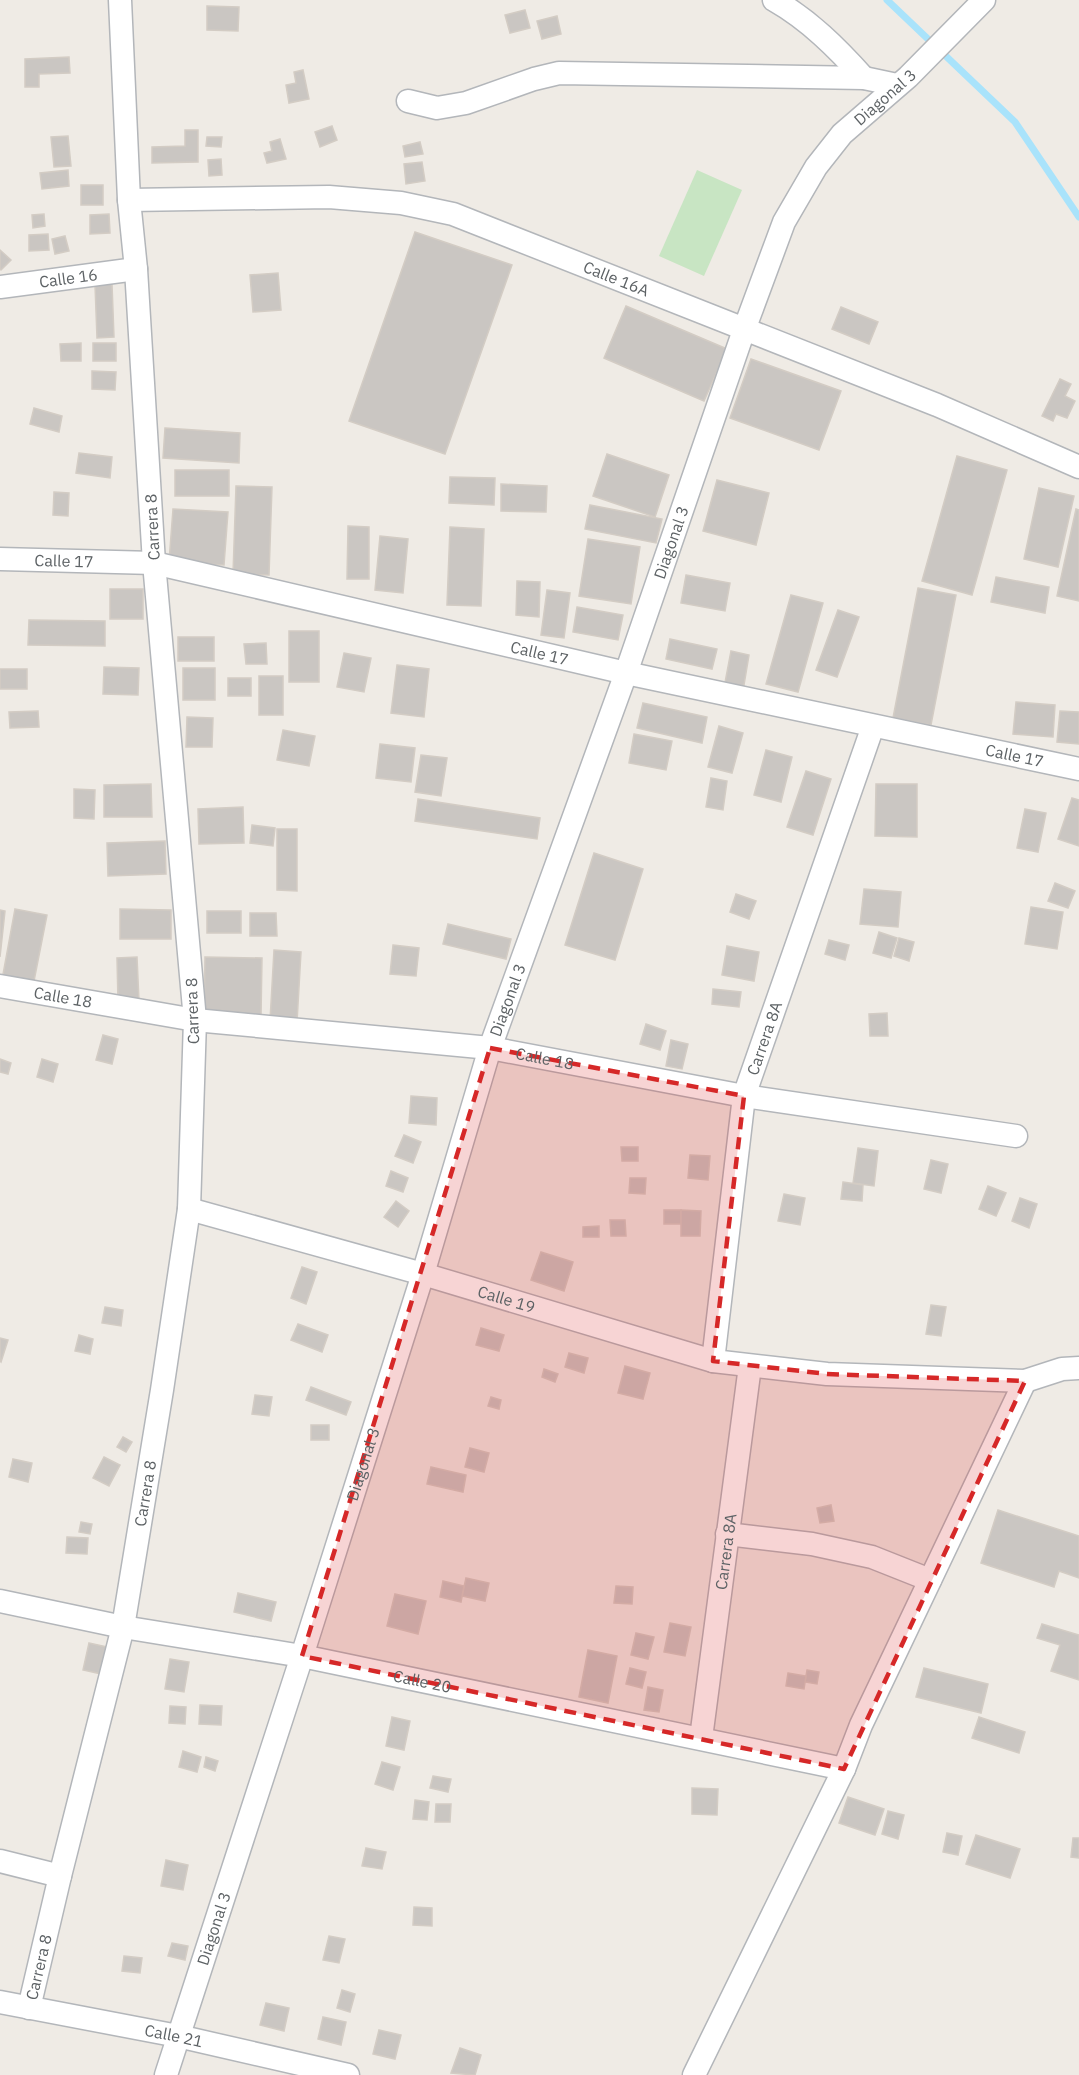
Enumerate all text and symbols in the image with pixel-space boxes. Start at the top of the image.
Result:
street label: Diagonal 3 [850,65,920,129]
street label: Calle 16A [580,256,652,300]
street label: Calle 16 [38,264,99,292]
street label: Carrera 8 [140,493,164,561]
street label: Diagonal 3 [649,503,693,582]
street label: Calle 17 [34,550,94,571]
street label: Calle 17 [509,636,571,669]
street label: Calle 17 [984,739,1046,771]
street label: Diagonal 3 [485,961,530,1039]
street label: Carrera 8 [181,977,203,1045]
street label: Calle 18 [32,982,94,1012]
street label: Carrera 8A [742,999,786,1078]
street label: Calle 18 [514,1043,576,1074]
street label: Calle 19 [475,1281,538,1317]
street label: Diagonal 3 [342,1425,384,1503]
street label: Carrera 8 [130,1459,160,1528]
street label: Carrera 8A [711,1512,740,1591]
street label: Calle 20 [391,1665,453,1697]
street label: Diagonal 3 [192,1889,235,1968]
street label: Carrera 8 [21,1932,56,2002]
street label: Calle 21 [143,2020,205,2051]

